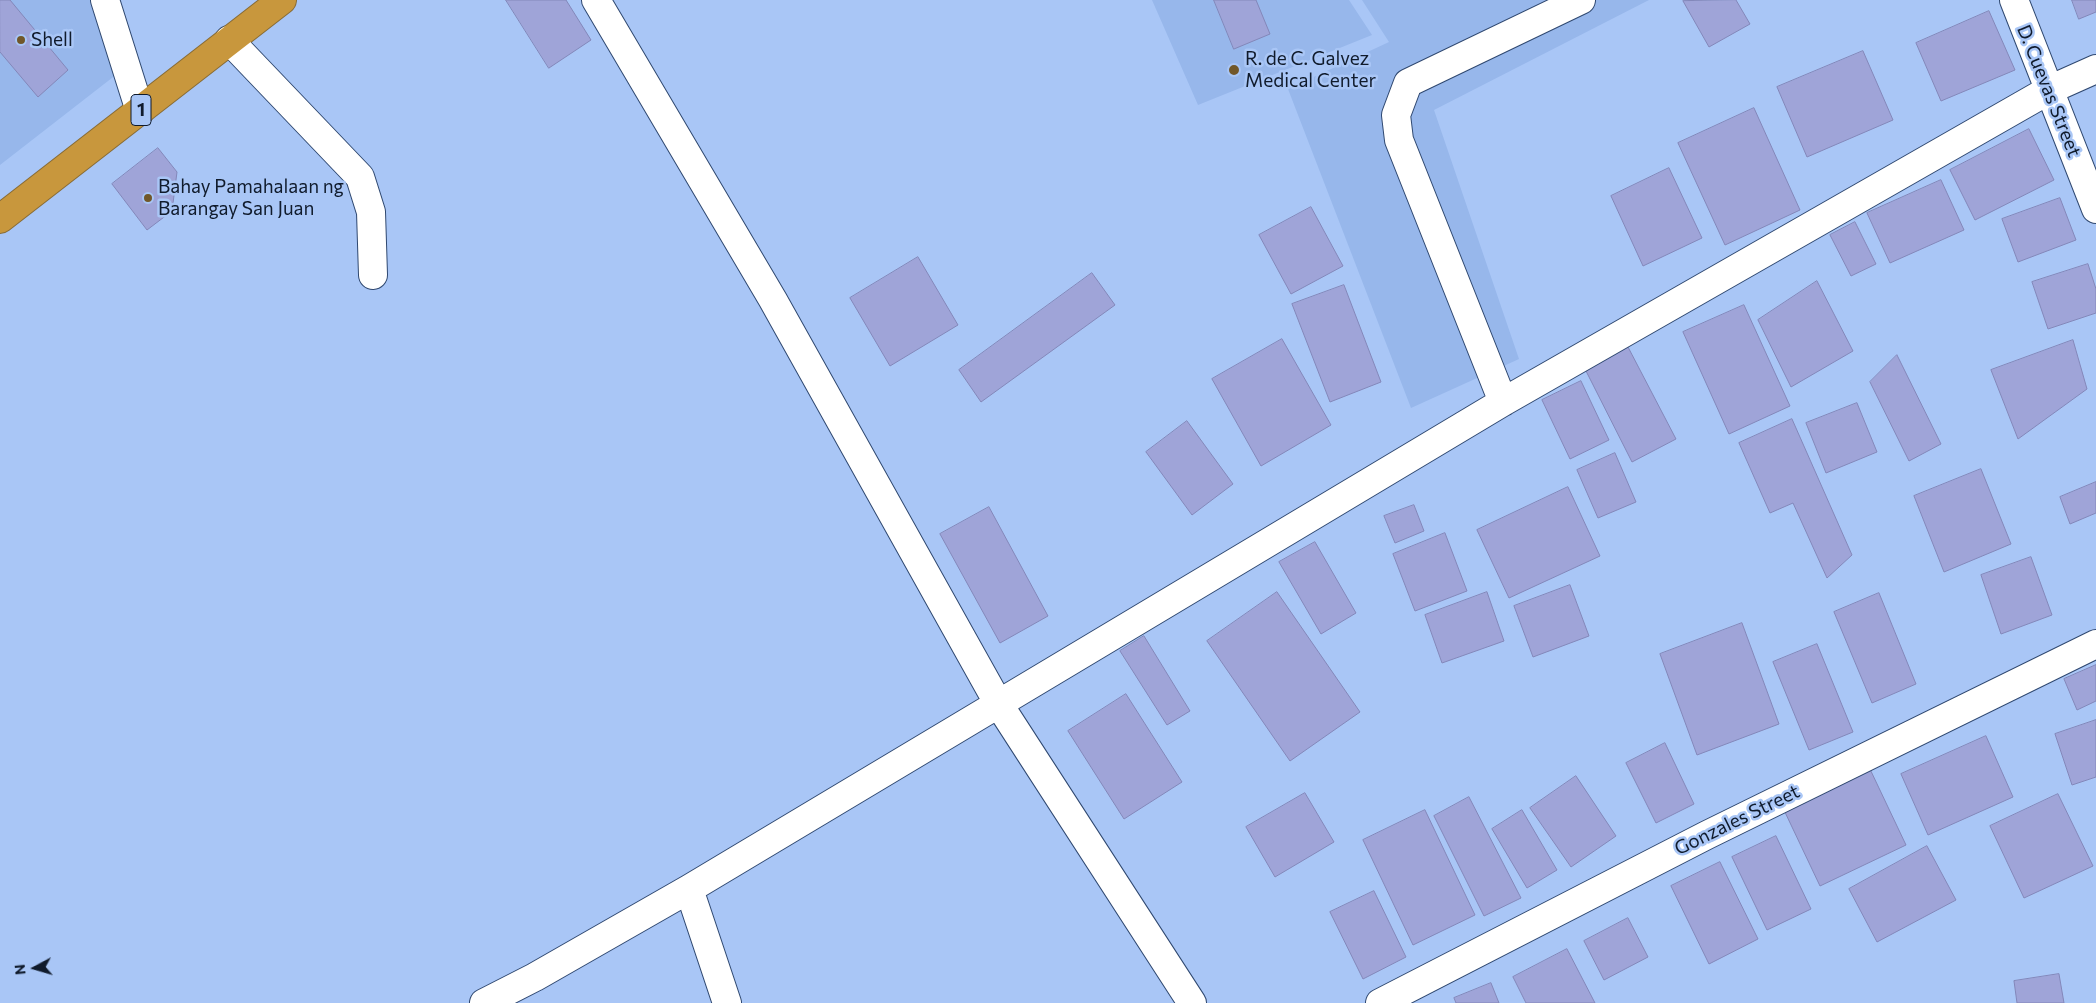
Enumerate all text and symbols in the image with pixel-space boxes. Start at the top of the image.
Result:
street label: D. Cuevas Street [2012,22,2086,160]
place label: Shell [31,29,73,51]
marker: Shell [15,34,27,46]
place label: R. de C. Galvez Medical Center [1245,48,1376,92]
marker: R. de C. Galvez Medical Center [1227,63,1241,77]
road number: 1 [131,94,151,126]
place label: Bahay Pamahalaan ng Barangay San Juan [158,176,344,220]
marker: Bahay Pamahalaan ng Barangay San Juan [142,192,154,204]
street label: Gonzales Street [1671,780,1803,860]
north arrow [10,943,60,993]
text: N [11,964,29,976]

